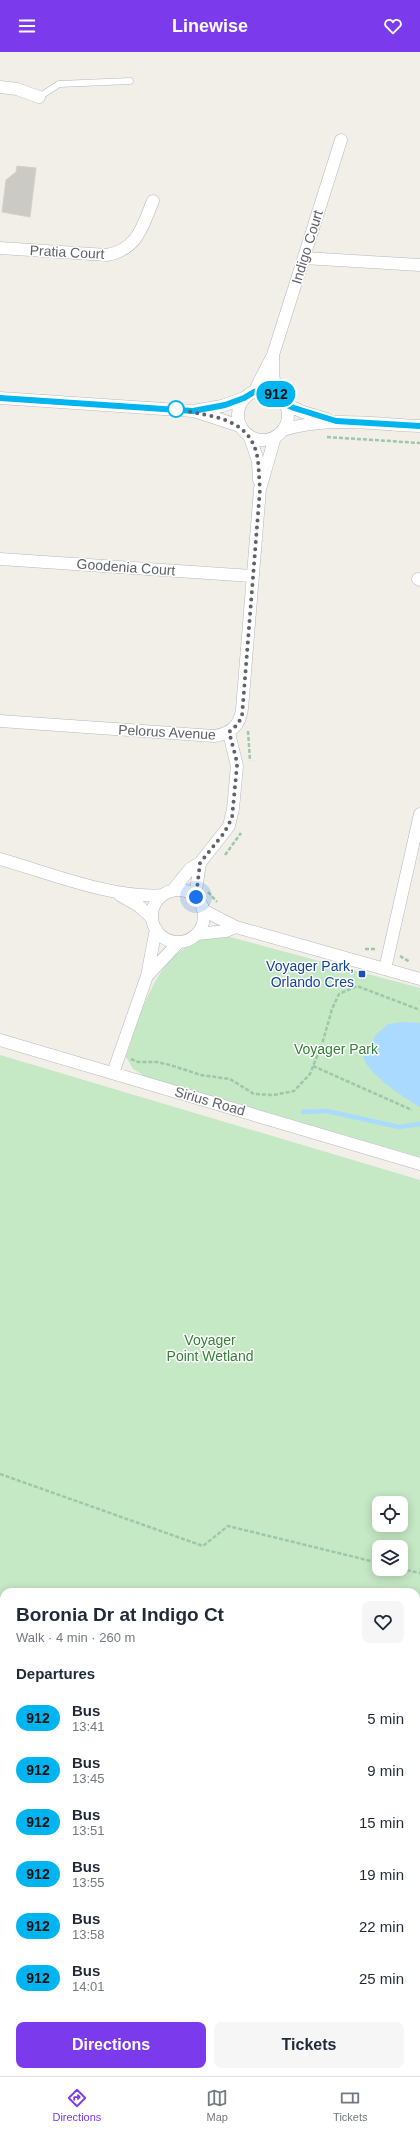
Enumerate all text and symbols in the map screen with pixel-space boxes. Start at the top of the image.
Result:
icon: menu [16,15,38,37]
icon: heart [382,15,404,37]
text: Linewise [172,16,248,36]
street label: Indigo Court [288,208,326,286]
street label: Pratia Court [29,242,105,262]
line badge: 912 [253,381,299,407]
text: 912 [264,386,288,402]
unlabelled marker [167,400,185,418]
street label: Goodenia Court [76,556,176,578]
street label: Pelorus Avenue [118,721,216,743]
your location [186,887,206,907]
place label: Voyager Park, Orlando Cres [266,958,354,990]
marker: Voyager Park, Orlando Cres [357,969,367,979]
park label: Voyager Park [294,1041,379,1057]
street label: Sirius Road [173,1083,247,1119]
park label: Voyager Point Wetland [167,1332,253,1364]
map controls [372,1496,408,1576]
button: locate [372,1496,408,1532]
button: layers [372,1540,408,1576]
button: heart [362,1601,404,1643]
text: Boronia Dr at Indigo Ct [16,1604,224,1625]
text: Walk · 4 min · 260 m [16,1630,135,1645]
text: Departures [16,1665,95,1682]
text: Bus [72,1702,100,1719]
text: 912 [26,1710,50,1726]
text: 5 min [367,1710,404,1727]
text: 13:41 [72,1719,105,1734]
text: Bus [72,1754,100,1771]
text: 912 [26,1762,50,1778]
text: 9 min [367,1762,404,1779]
text: 13:45 [72,1771,105,1786]
text: Bus [72,1806,100,1823]
text: 912 [26,1814,50,1830]
text: 15 min [359,1814,404,1831]
text: 13:51 [72,1823,105,1838]
text: Bus [72,1858,100,1875]
text: 912 [26,1866,50,1882]
text: 19 min [359,1866,404,1883]
text: 13:55 [72,1875,105,1890]
text: Bus [72,1910,100,1927]
text: 912 [26,1918,50,1934]
text: 22 min [359,1918,404,1935]
text: 13:58 [72,1927,105,1942]
text: Bus [72,1962,100,1979]
text: 912 [26,1970,50,1986]
text: 25 min [359,1970,404,1987]
text: 14:01 [72,1979,105,1994]
button: Directions [16,2022,206,2068]
button: Tickets [214,2022,404,2068]
tab: Directions [52,2087,101,2123]
tab: Map [206,2087,228,2123]
tab: Tickets [333,2087,368,2123]

